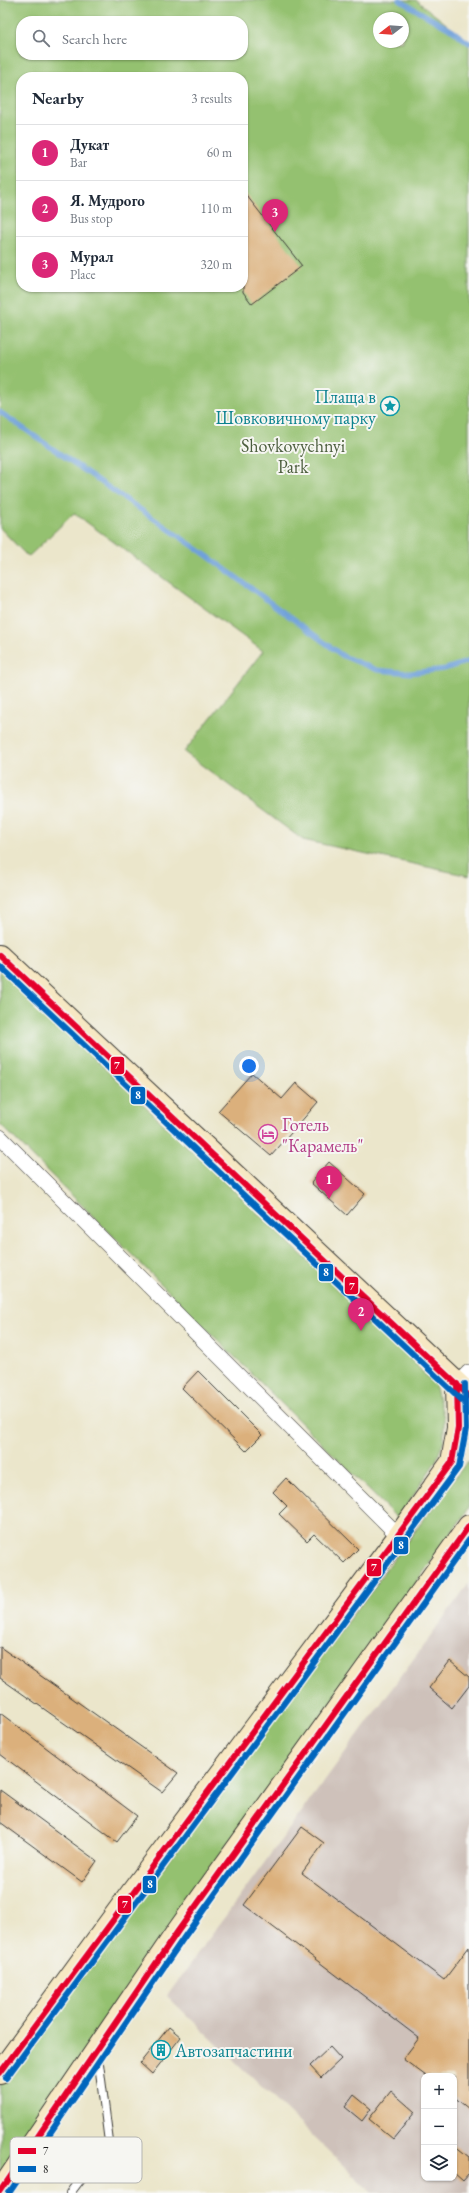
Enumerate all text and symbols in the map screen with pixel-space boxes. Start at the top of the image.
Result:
north arrow [373,12,409,48]
search box [16,16,248,60]
icon: search [30,27,52,49]
text: Search here [62,29,127,48]
text: Nearby [32,87,84,109]
text: 3 results [191,90,232,107]
text: Дукат [70,135,109,154]
text: 1 [42,144,48,161]
text: 60 m [207,144,232,161]
text: Bar [70,154,87,171]
text: Я. Мудрого [70,191,145,210]
pin: 3 [262,199,288,232]
text: 2 [42,200,48,217]
text: 110 m [201,200,232,217]
text: Bus stop [70,210,113,227]
text: Мурал [70,247,113,266]
text: 3 [42,256,48,273]
text: 320 m [201,256,232,273]
text: Place [70,266,96,283]
place label: Плаща в Шовковичному парку [216,385,376,429]
place icon: Плаща в Шовковичному парку [379,395,401,417]
park label: Shovkovychnyi Park [241,434,346,478]
line badge: 7 [110,1056,125,1075]
your location [239,1056,259,1076]
text: 7 [114,1058,120,1072]
line badge: 8 [130,1086,146,1105]
text: 8 [135,1088,141,1102]
place label: Готель "Карамель" [282,1113,363,1157]
hotel icon: Готель "Карамель" [257,1123,279,1145]
pin: 1 [316,1166,342,1199]
line badge: 8 [318,1263,334,1282]
text: 8 [323,1265,329,1279]
line badge: 7 [344,1276,359,1295]
text: 7 [349,1279,355,1293]
pin: 2 [348,1298,374,1331]
line badge: 8 [393,1536,409,1555]
text: 8 [398,1538,404,1552]
line badge: 7 [366,1558,382,1577]
text: 7 [371,1560,377,1574]
line badge: 8 [142,1875,157,1894]
text: 8 [147,1877,153,1891]
line badge: 7 [117,1895,132,1914]
text: 7 [122,1897,128,1911]
building icon: Автозапчастини [150,2039,172,2061]
place label: Автозапчастини [174,2039,293,2062]
map controls [421,2073,457,2181]
button: + [421,2073,457,2109]
button: − [421,2109,457,2145]
legend [10,2137,142,2183]
text: 7 [43,2144,49,2158]
button: layers [421,2145,457,2181]
text: 8 [43,2162,48,2176]

